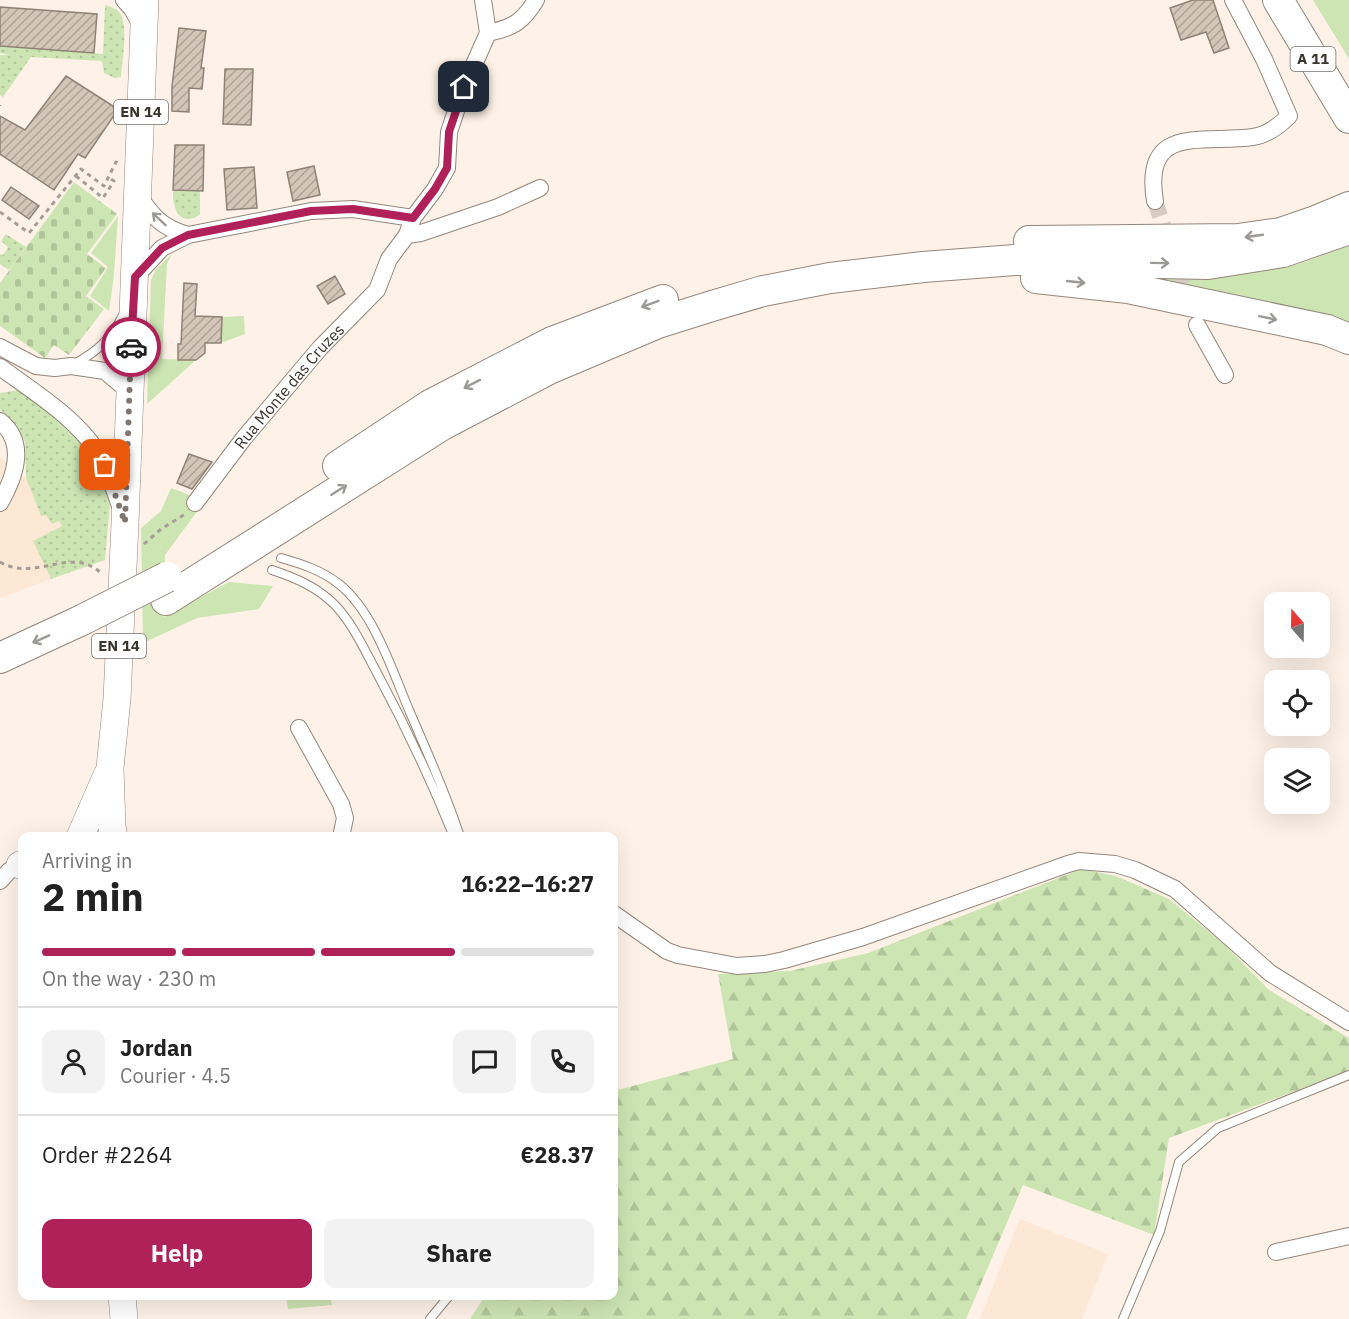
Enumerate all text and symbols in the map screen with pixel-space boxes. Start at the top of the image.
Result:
road number: A 11 [1290,47,1336,71]
pin [438,61,489,112]
icon: home [447,70,480,103]
road number: EN 14 [114,100,168,124]
one-way arrow [151,212,166,226]
one-way arrow [1244,231,1264,242]
one-way arrow [1150,257,1170,269]
one-way arrow [1066,277,1085,288]
one-way arrow [641,300,660,311]
one-way arrow [1257,313,1277,324]
courier [101,317,161,377]
street label: Rua Monte das Cruzes [229,319,348,453]
icon: car [115,331,148,364]
one-way arrow [464,378,482,390]
pin [79,439,130,490]
icon: bag [88,448,121,481]
one-way arrow [330,483,347,495]
north arrow [1264,592,1330,658]
map controls [1264,592,1330,814]
one-way arrow [32,634,50,645]
road number: EN 14 [92,634,146,658]
button: locate [1264,670,1330,736]
button: layers [1264,748,1330,814]
text: Arriving in [42,847,132,874]
text: 16:22–16:27 [461,869,594,898]
text: 2 min [42,871,144,922]
text: On the way · 230 m [42,965,216,992]
button: person [42,1030,105,1093]
button: chat [453,1030,516,1093]
button: phone [531,1030,594,1093]
text: Jordan [120,1033,193,1062]
text: Courier · 4.5 [120,1062,231,1089]
text: Order #2264 [42,1140,172,1169]
text: €28.37 [521,1140,594,1169]
button: Help [42,1219,312,1288]
button: Share [324,1219,594,1288]

